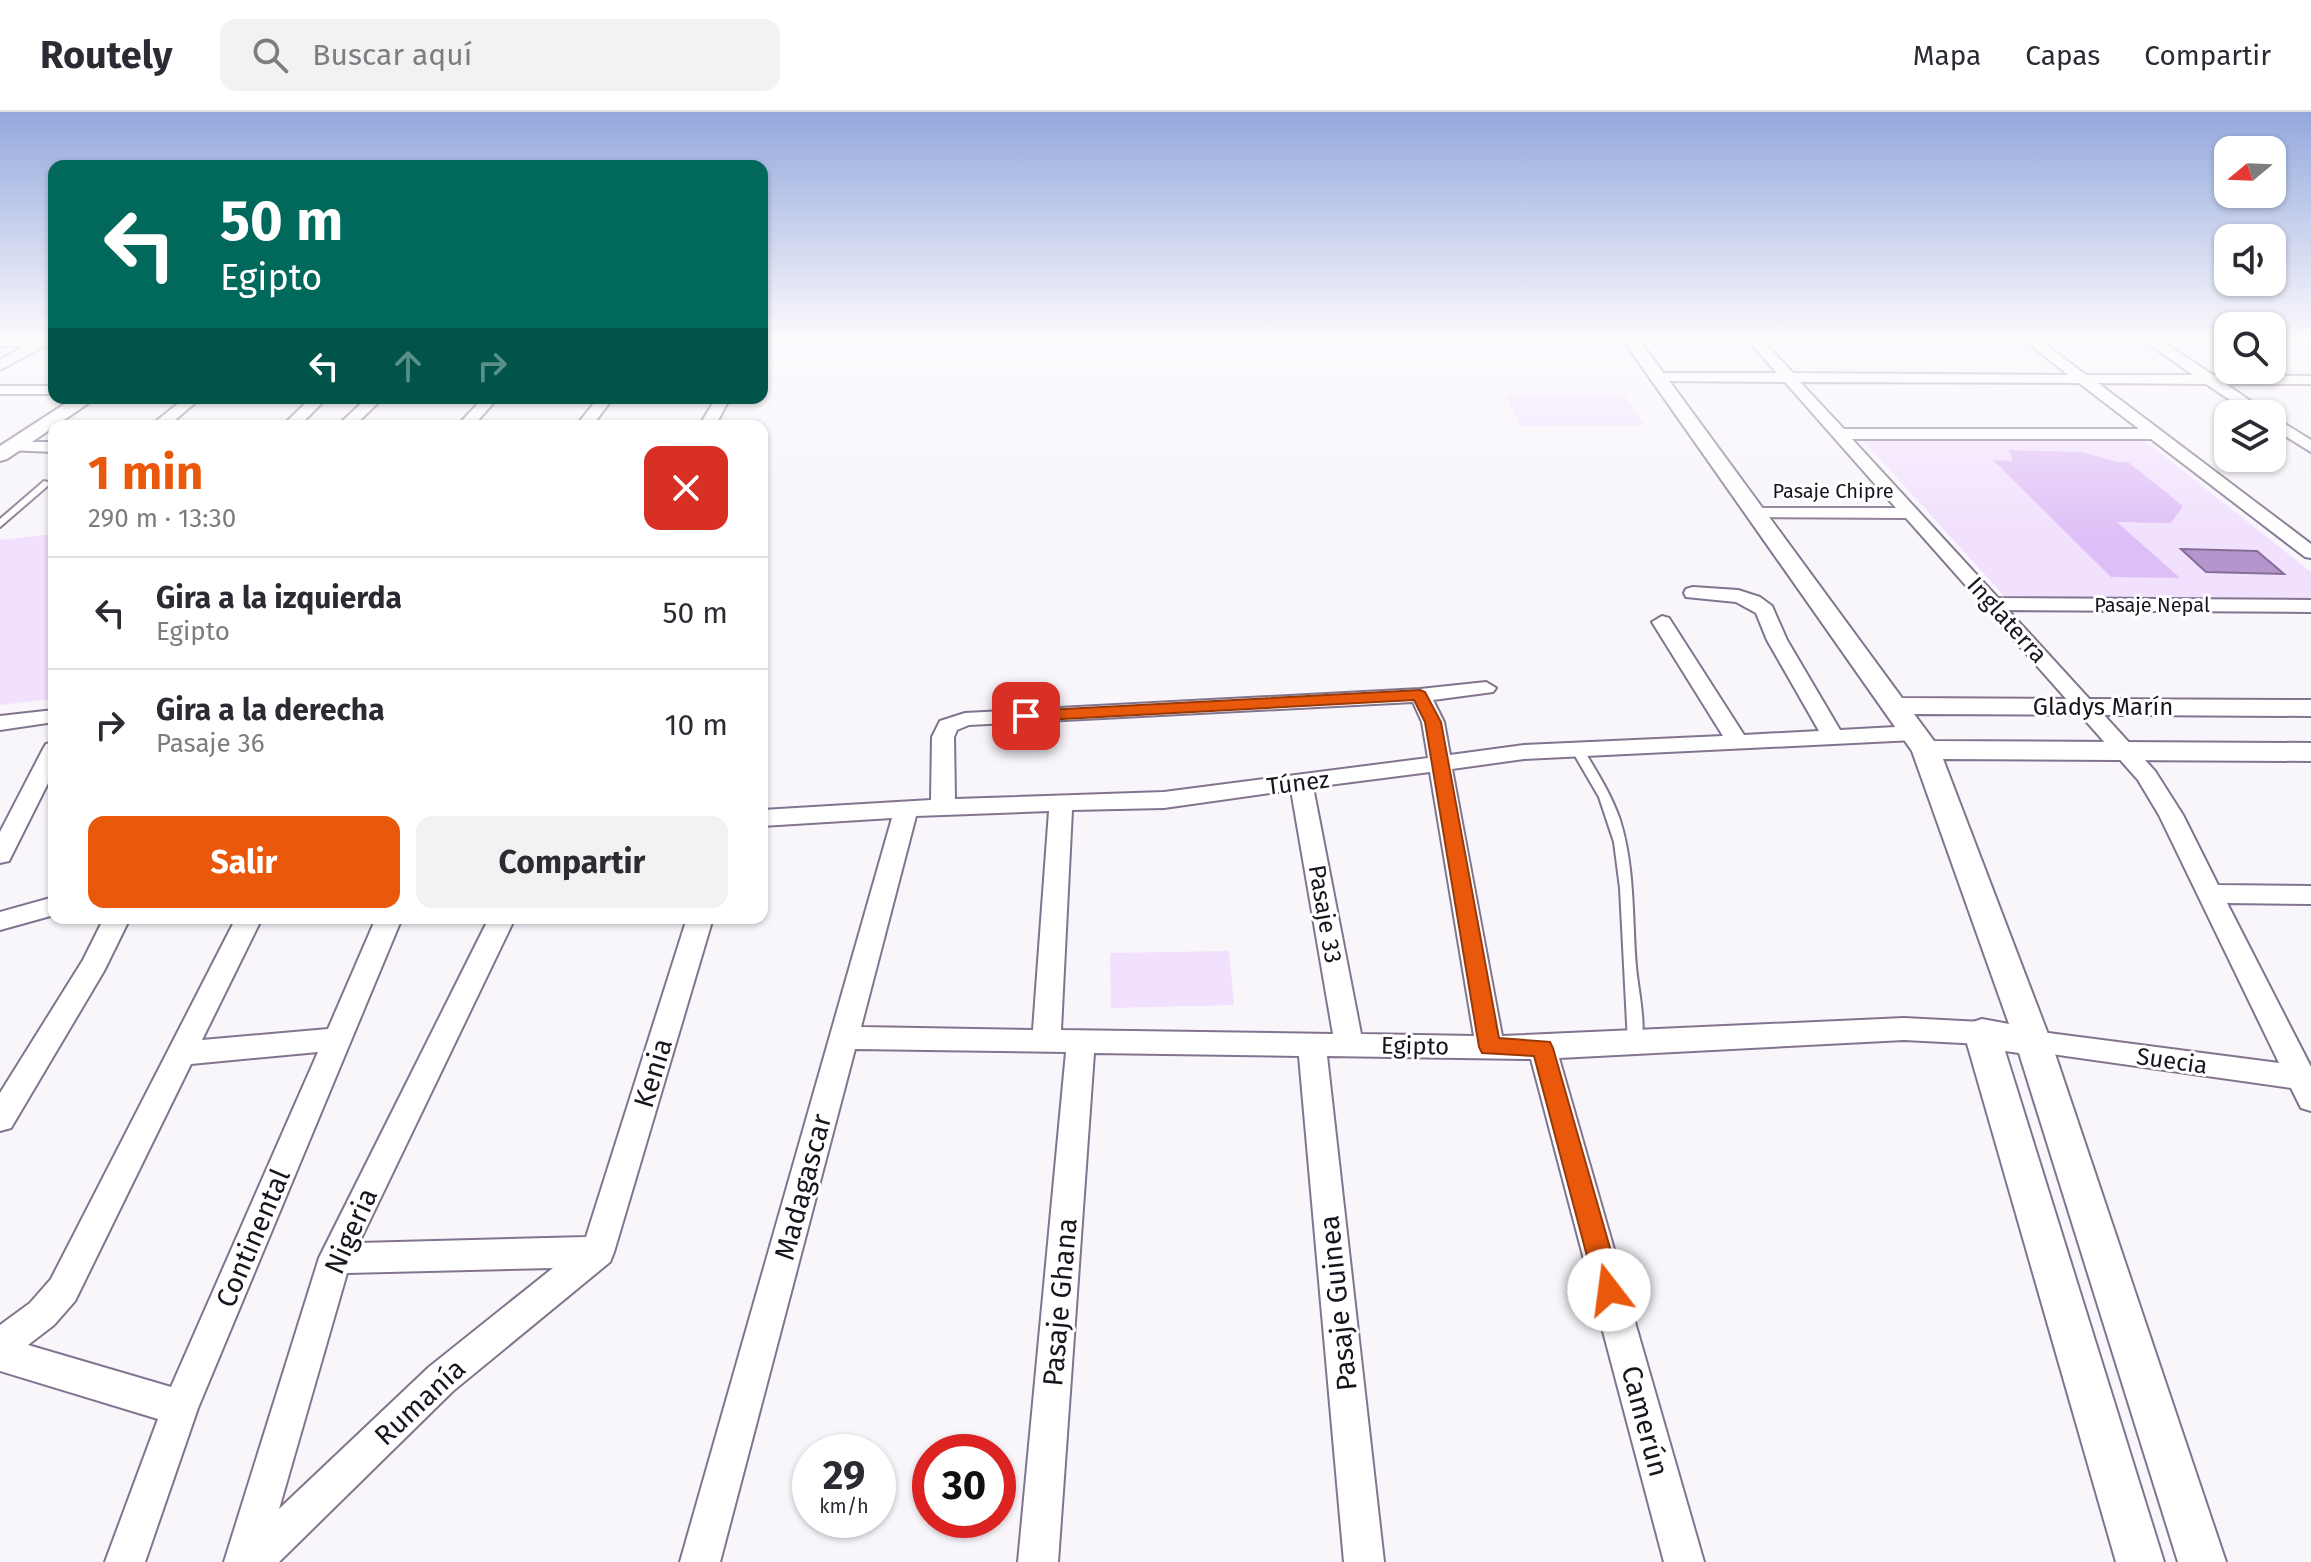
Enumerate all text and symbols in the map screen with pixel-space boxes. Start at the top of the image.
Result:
search box [220,19,780,91]
text: Routely [40,32,172,78]
icon: search [248,33,292,77]
text: Buscar aquí [312,37,472,73]
text: Mapa [1913,39,1981,72]
text: Capas [2025,39,2100,72]
text: Compartir [2144,39,2271,72]
north arrow [2214,136,2286,208]
map controls [2214,136,2286,472]
text: 50 m [220,188,343,255]
icon: left [88,192,192,296]
button: sound [2214,224,2286,296]
text: Egipto [220,256,322,300]
button: search [2214,312,2286,384]
icon: left [302,344,346,388]
icon: ahead [386,344,430,388]
icon: right [470,344,514,388]
button: layers [2214,400,2286,472]
text: 1 min [88,444,203,502]
button: close [644,446,728,530]
street label: Pasaje Chipre [1772,479,1894,503]
text: 290 m · 13:30 [88,503,236,534]
street label: Inglaterra [1961,571,2053,669]
text: Gira a la izquierda [156,580,402,616]
icon: left [88,591,132,635]
street label: Pasaje Nepal [2094,593,2210,617]
text: 50 m [663,595,728,631]
text: Egipto [156,616,230,647]
pin [992,682,1060,750]
text: Gira a la derecha [156,692,385,728]
street label: Gladys Marín [2033,693,2173,721]
icon: arrive [1004,694,1048,738]
icon: right [88,703,132,747]
text: 10 m [665,707,728,743]
text: Pasaje 36 [156,728,265,759]
street label: Túnez [1265,765,1331,801]
button: Salir [88,816,400,908]
button: Compartir [416,816,728,908]
street label: Pasaje 33 [1303,863,1347,965]
street label: Egipto [1381,1031,1449,1061]
street label: Kenia [627,1034,679,1112]
street label: Suecia [2135,1042,2209,1080]
street label: Madagascar [768,1110,838,1264]
street label: Continental [209,1164,297,1312]
street label: Nigeria [318,1183,384,1279]
street label: Pasaje Guinea [1312,1214,1364,1392]
street label: Pasaje Ghana [1036,1216,1084,1388]
position arrow [1567,1248,1651,1332]
street label: Rumanía [368,1352,472,1452]
street label: Camerún [1614,1362,1676,1480]
speed limit sign: 30 [912,1434,1016,1538]
text: 29 [823,1452,865,1500]
text: km/h [819,1494,869,1518]

